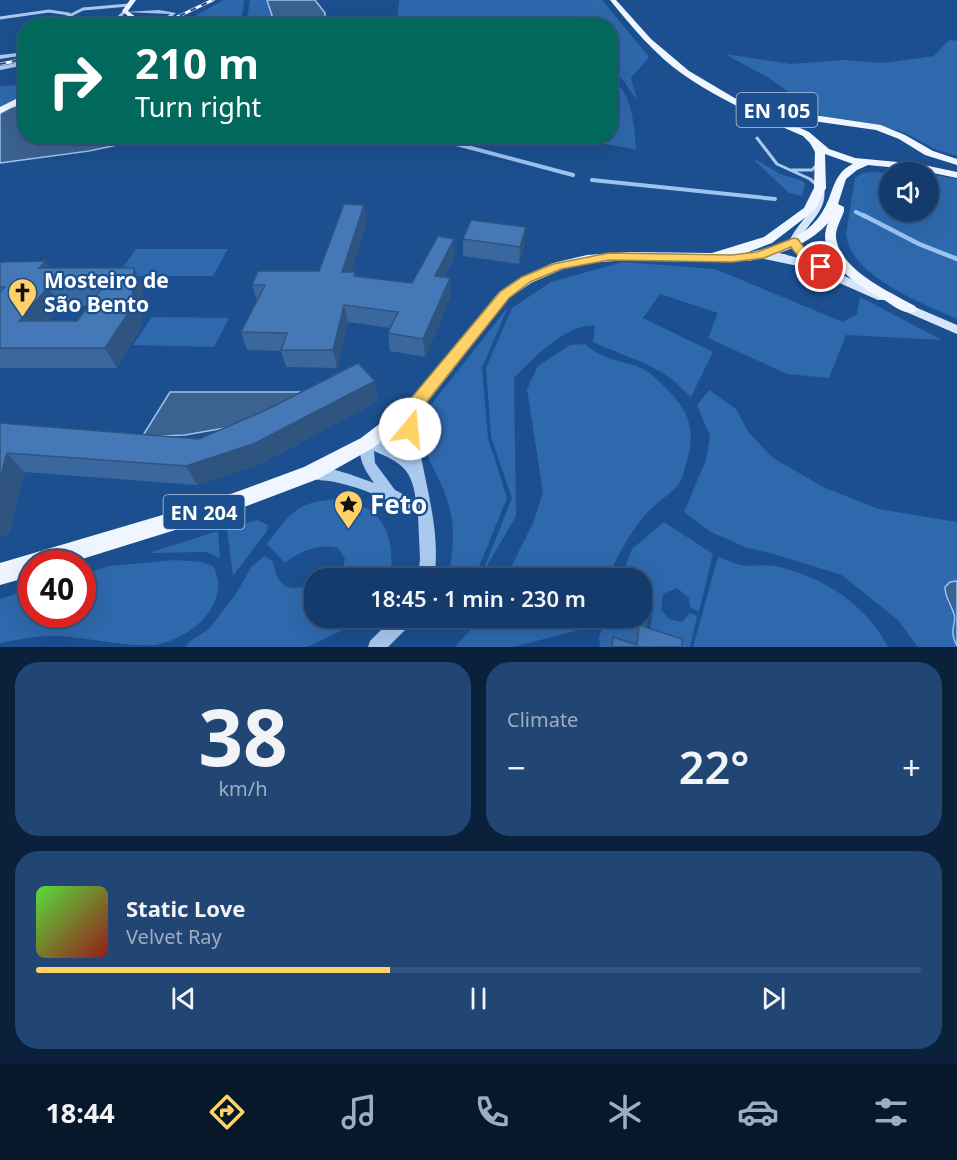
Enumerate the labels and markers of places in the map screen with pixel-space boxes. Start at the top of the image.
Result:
pin [795,241,846,292]
place label: Mosteiro de São Bento [44,266,169,318]
church icon: Mosteiro de São Bento [7,276,39,318]
place label: Feto [370,486,427,522]
place icon: Feto [333,488,365,530]

